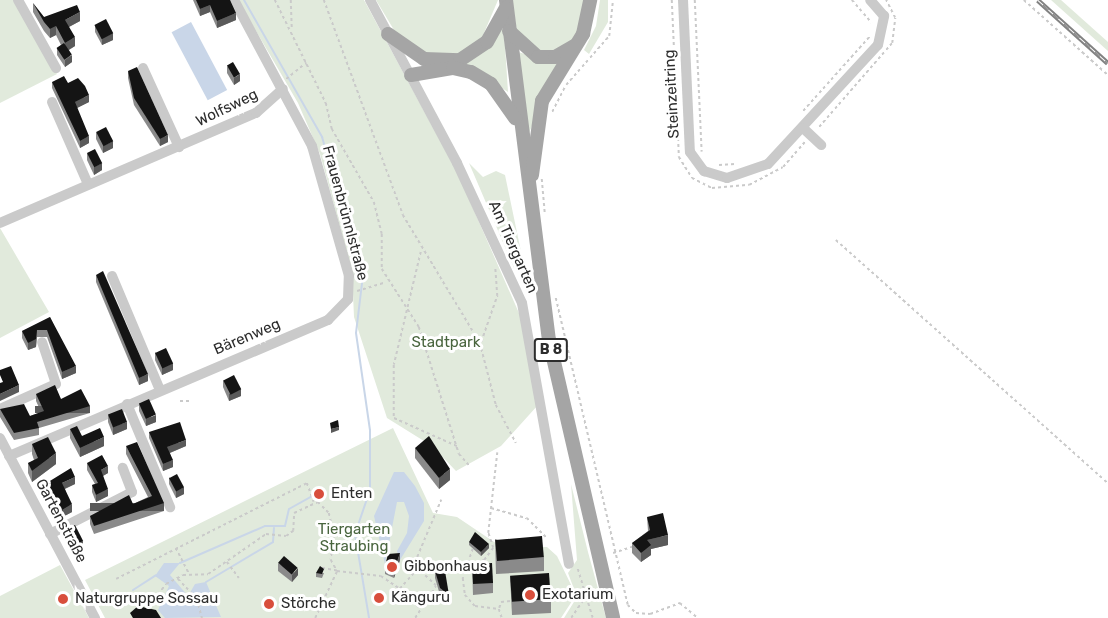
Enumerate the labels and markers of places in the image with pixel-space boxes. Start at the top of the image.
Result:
place label: Enten [331,485,372,503]
marker: Enten [312,487,326,501]
place label: Gibbonhaus [404,558,487,576]
marker: Gibbonhaus [385,560,399,574]
place label: Exotarium [542,586,613,604]
marker: Exotarium [523,588,537,602]
place label: Känguru [391,589,450,607]
place label: Naturgruppe Sossau [75,590,218,608]
marker: Känguru [372,591,386,605]
marker: Naturgruppe Sossau [56,592,70,606]
place label: Störche [281,595,336,613]
marker: Störche [262,597,276,611]

